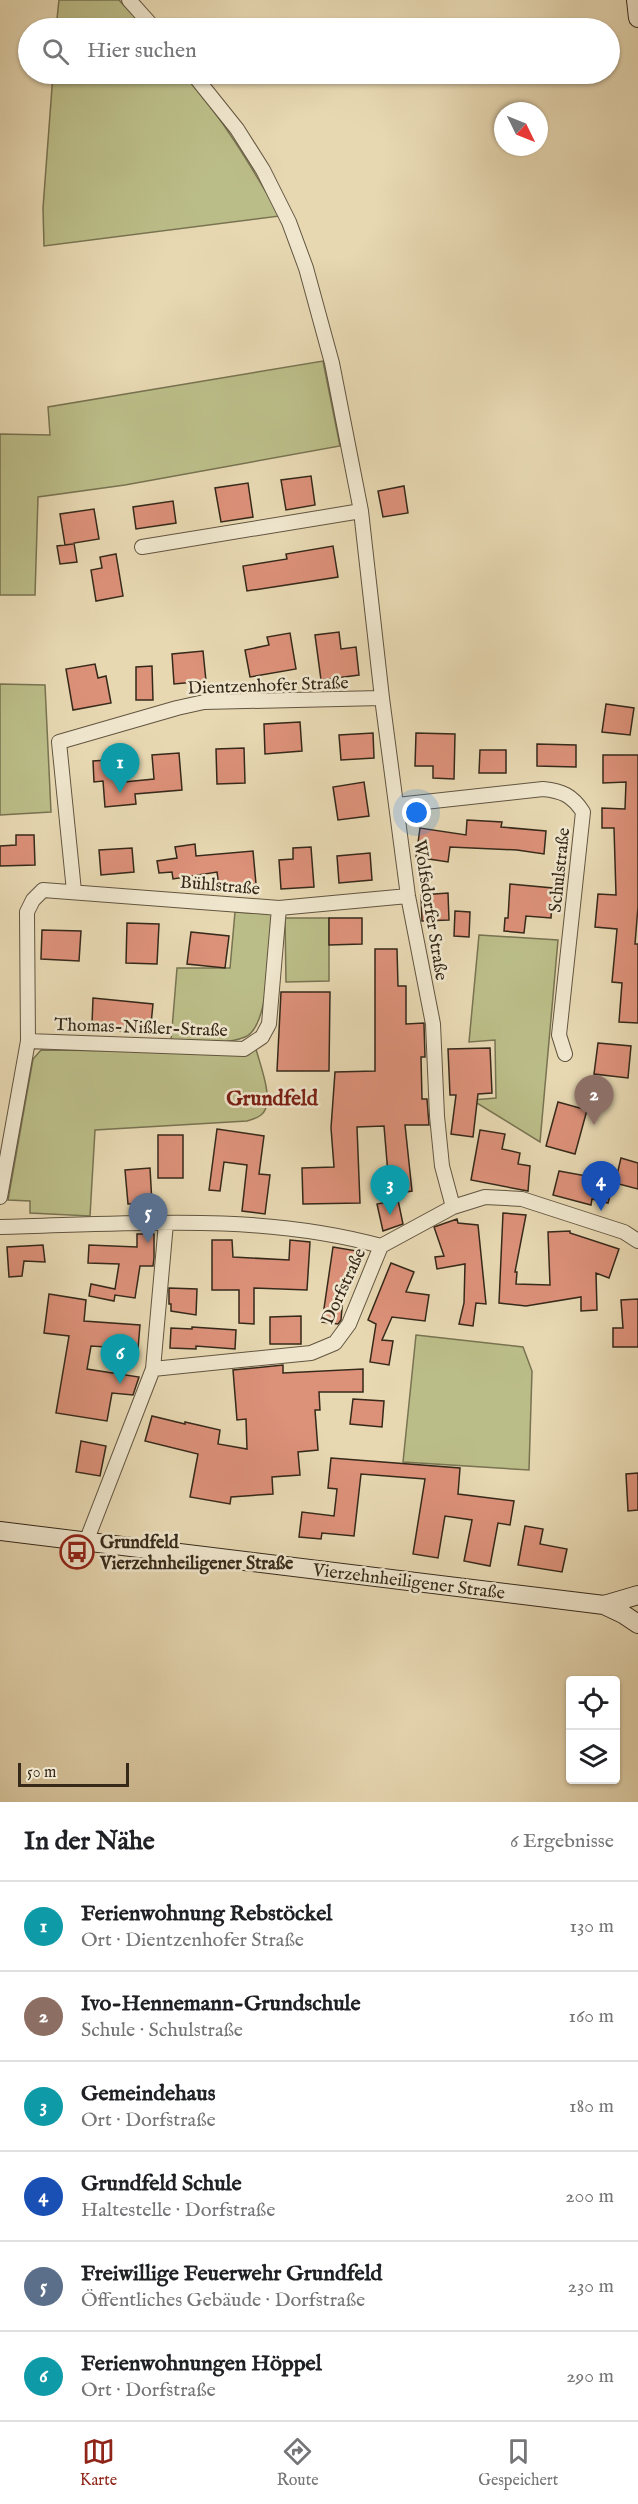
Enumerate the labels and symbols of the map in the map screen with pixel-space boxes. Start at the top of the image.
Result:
north arrow [494,102,548,156]
street label: Dientzenhofer Straße [187,672,349,701]
pin: 1 [100,744,140,793]
your location [402,798,431,827]
street label: Schulstraße [545,827,576,914]
street label: Wolfsdorfer Straße [407,838,452,982]
street label: Bühlstraße [179,872,261,901]
street label: Thomas-Nißler-Straße [54,1014,228,1043]
pin: 2 [574,1076,614,1125]
district label: Grundfeld [226,1086,319,1113]
pin: 4 [582,1162,620,1211]
pin: 3 [370,1166,410,1215]
pin: 5 [128,1194,168,1243]
street label: Dorfstraße [317,1245,372,1329]
pin: 6 [100,1334,140,1384]
place label: Grundfeld Vierzehnheiligener Straße [99,1532,294,1576]
bus stop icon: Grundfeld Vierzehnheiligener Straße [59,1534,95,1570]
street label: Vierzehnheiligener Straße [311,1559,506,1606]
scale bar [18,1760,129,1788]

